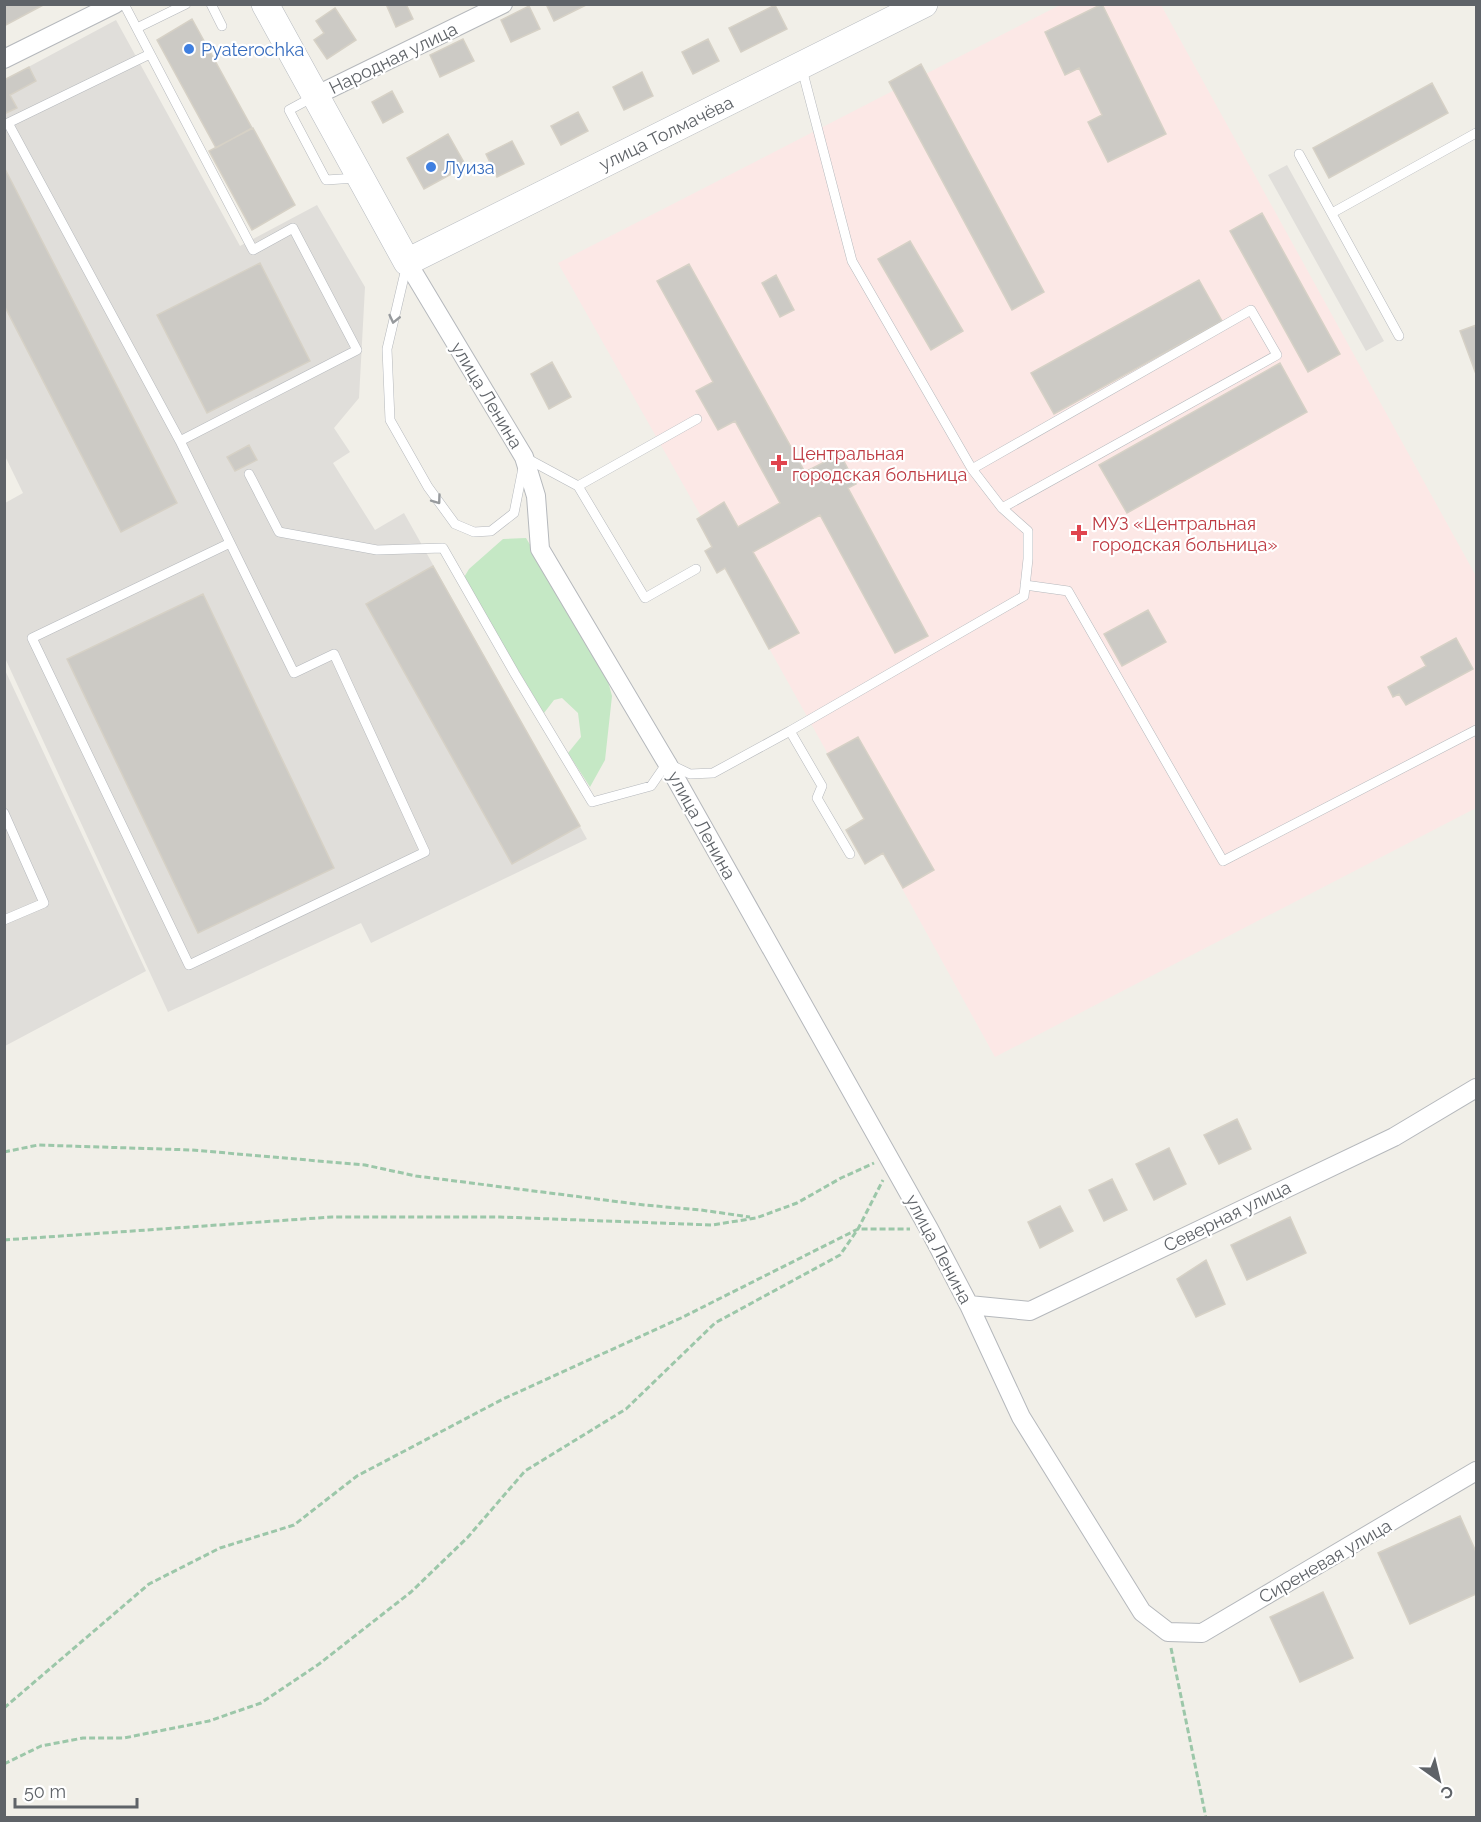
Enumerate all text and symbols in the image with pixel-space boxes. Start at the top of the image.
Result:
street label: Народная улица [326,18,460,98]
place label: Pyaterochka [201,39,304,60]
marker: Pyaterochka [182,42,196,56]
street label: улица Толмачёва [596,91,736,175]
place label: Луиза [443,157,495,178]
marker: Луиза [424,160,438,174]
one-way arrow [389,313,402,323]
street label: улица Ленина [447,338,527,452]
place label: Центральная городская больница [792,443,967,485]
marker: Центральная городская больница [770,454,788,472]
one-way arrow [430,493,441,504]
place label: МУЗ «Центральная городская больница» [1092,513,1278,555]
marker: МУЗ «Центральная городская больница» [1070,524,1088,542]
street label: улица Ленина [664,767,740,883]
street label: Северная улица [1160,1176,1294,1256]
street label: улица Ленина [901,1191,977,1307]
street label: Сиреневая улица [1255,1515,1395,1607]
north arrow [1409,1750,1469,1810]
scale bar [15,1771,136,1809]
text: 50 m [24,1781,66,1802]
text: С [1437,1781,1457,1803]

